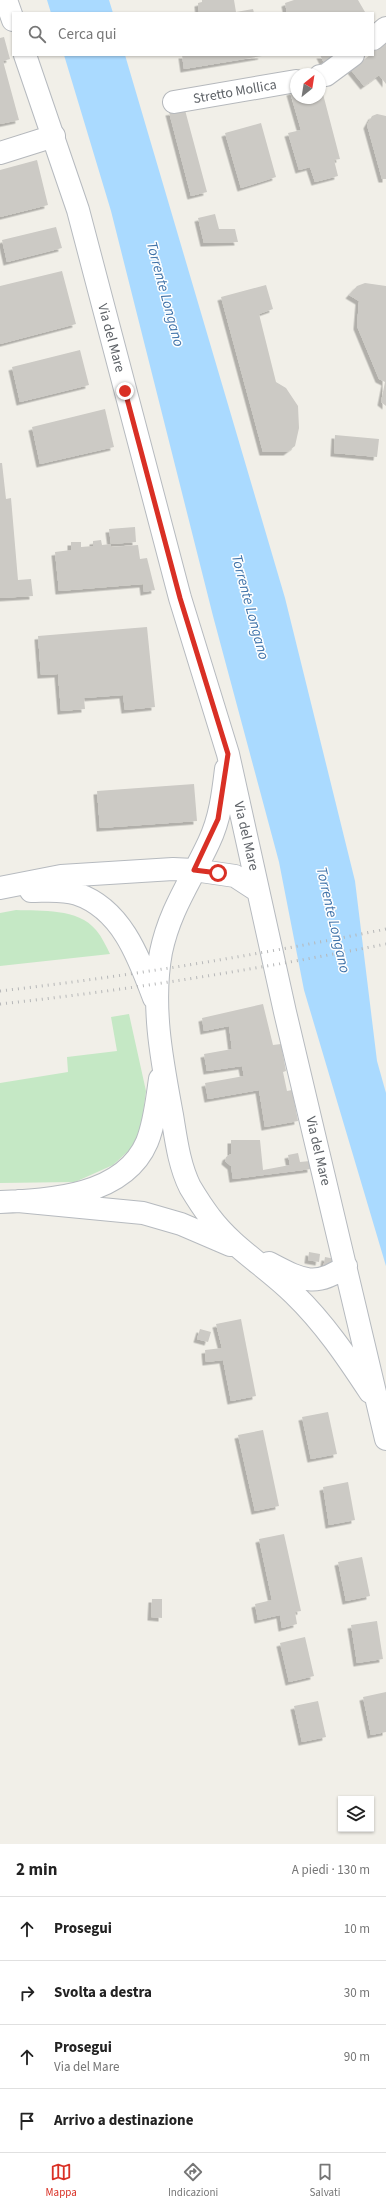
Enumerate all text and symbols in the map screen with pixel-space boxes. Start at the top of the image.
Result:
search box [12,12,374,56]
icon: search [26,23,48,45]
text: Cerca qui [58,24,117,45]
north arrow [290,68,326,104]
street label: Stretto Mollica [192,75,278,109]
water label: Torrente Longano [141,239,189,349]
street label: Via del Mare [92,301,130,375]
route end [116,382,134,400]
water label: Torrente Longano [226,552,274,662]
street label: Via del Mare [228,799,264,873]
route start [209,864,227,882]
water label: Torrente Longano [311,865,355,975]
street label: Via del Mare [300,1114,336,1188]
map controls [338,1796,374,1832]
button: layers [338,1796,374,1832]
text: 2 min [16,1858,57,1882]
text: A piedi · 130 m [292,1861,370,1879]
icon: ahead [16,1918,38,1940]
text: Prosegui [54,1918,112,1939]
text: 10 m [344,1920,370,1938]
icon: right [16,1982,38,2004]
text: Svolta a destra [54,1982,152,2003]
text: 30 m [344,1984,370,2002]
text: Prosegui [54,2037,112,2058]
icon: ahead [16,2046,38,2068]
text: 90 m [344,2048,370,2066]
text: Via del Mare [54,2058,119,2076]
icon: arrive [16,2110,38,2132]
text: Arrivo a destinazione [54,2110,193,2131]
tab: Mappa [46,2161,77,2200]
tab: Indicazioni [168,2161,218,2200]
tab: Salvati [309,2161,340,2200]

